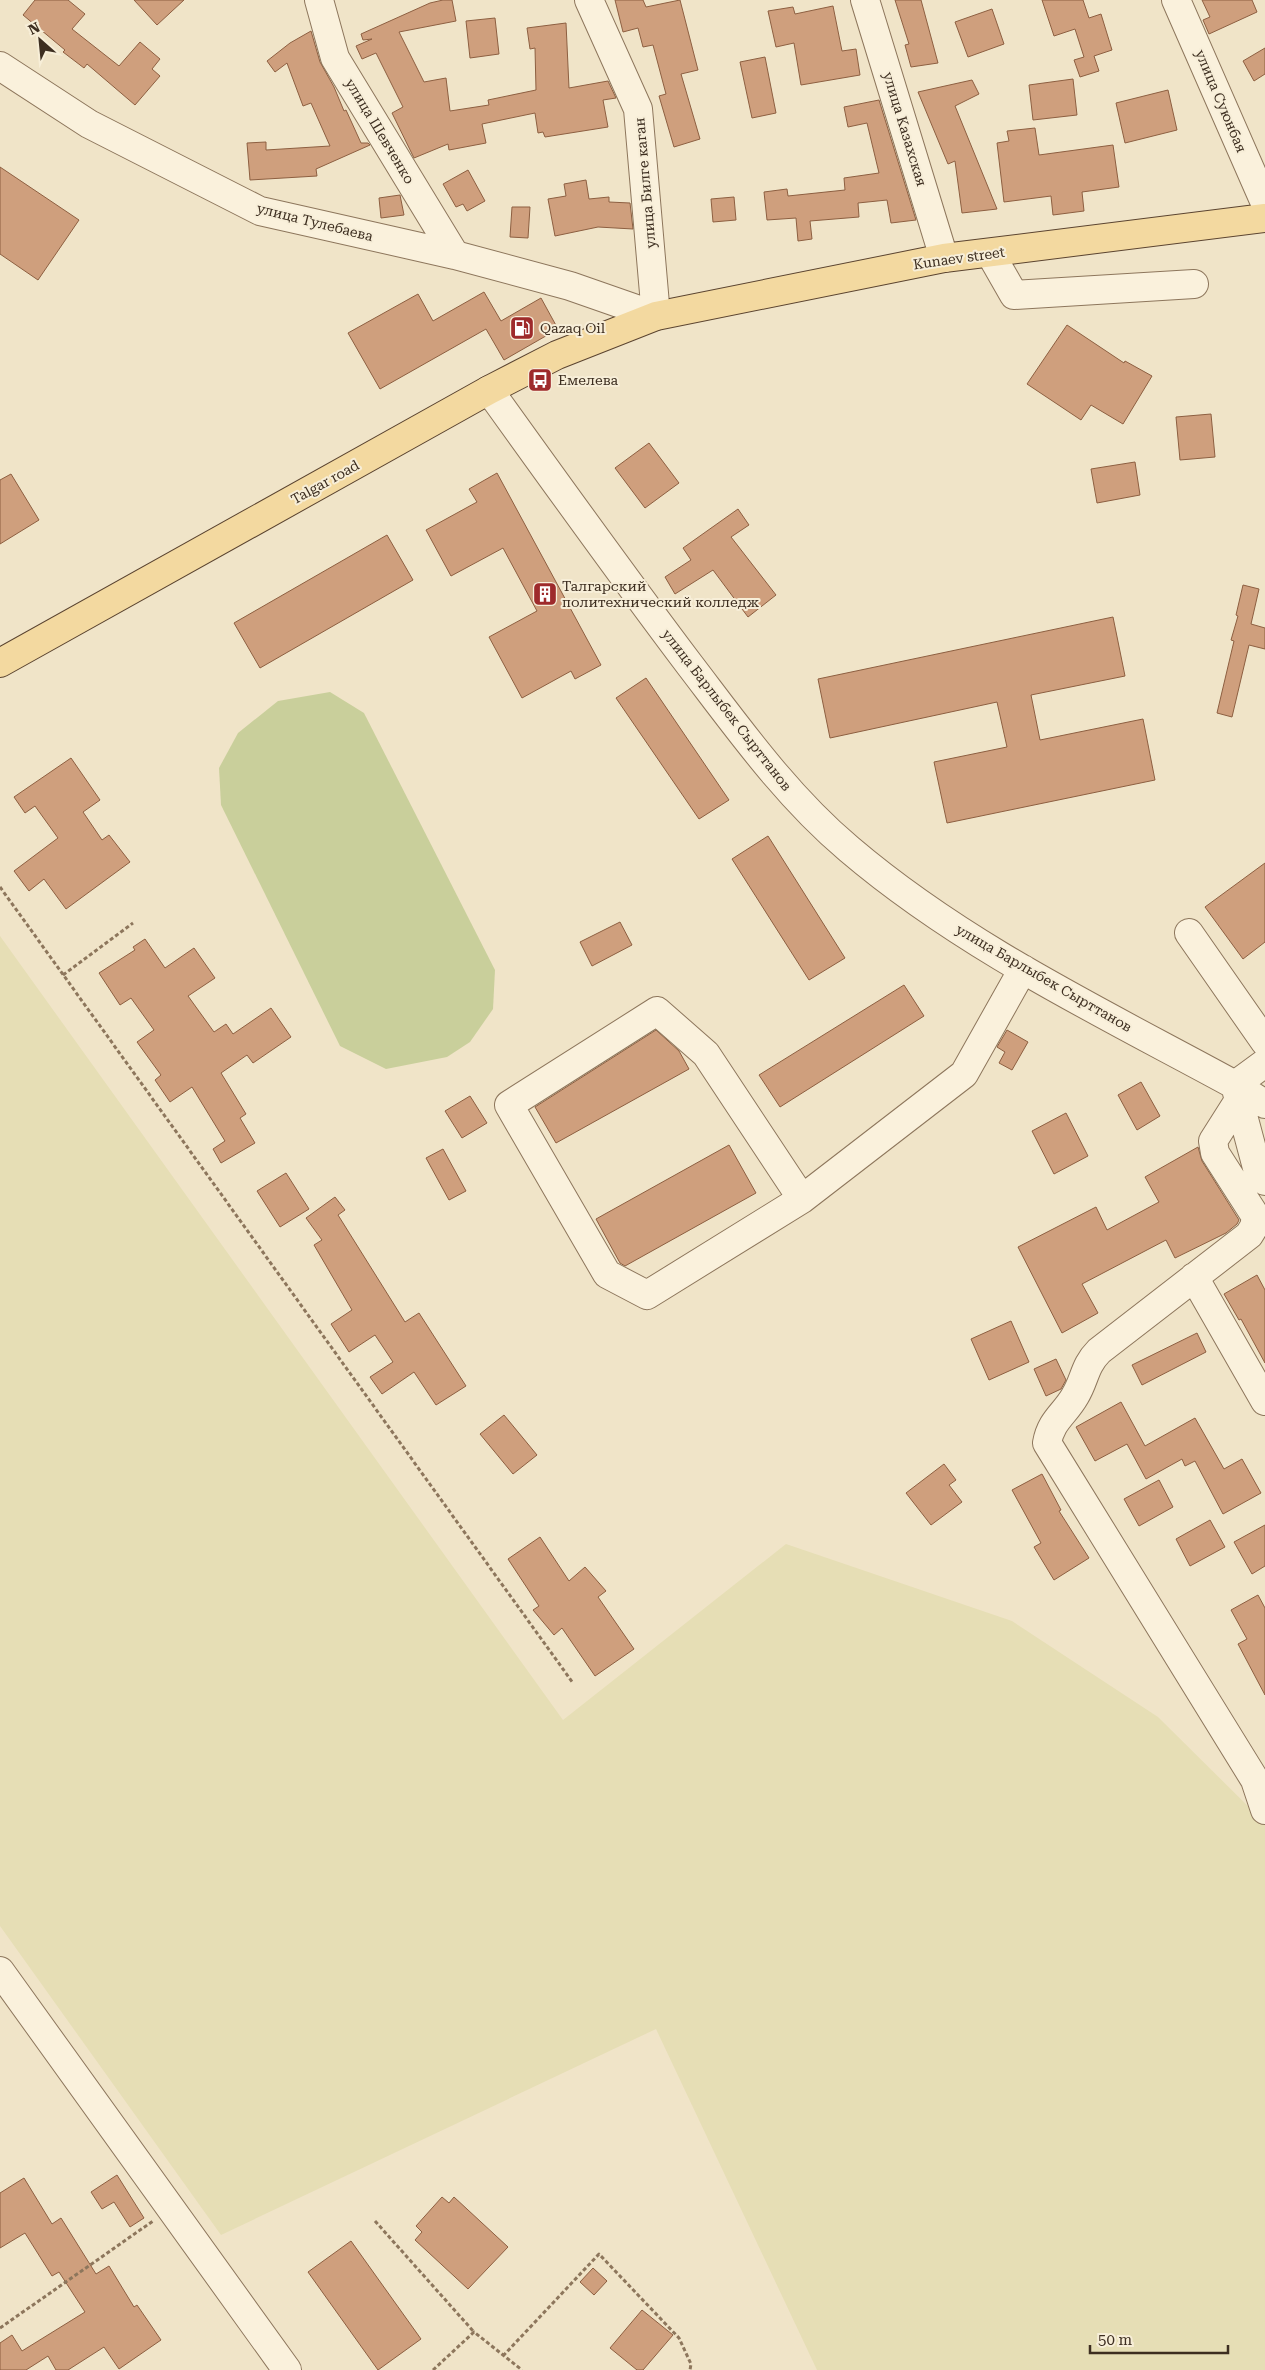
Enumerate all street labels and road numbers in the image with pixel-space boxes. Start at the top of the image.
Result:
street label: улица Суюнбая [1192,47,1250,155]
street label: улица Казахская [880,70,930,188]
street label: улица Шевченко [342,75,418,187]
street label: улица Билге каган [631,117,659,249]
street label: улица Тулебаева [255,200,375,244]
street label: Kunaev street [912,244,1006,272]
street label: Talgar road [288,457,362,507]
street label: улица Барлыбек Сырттанов [659,626,795,794]
street label: улица Барлыбек Сырттанов [953,921,1135,1035]

